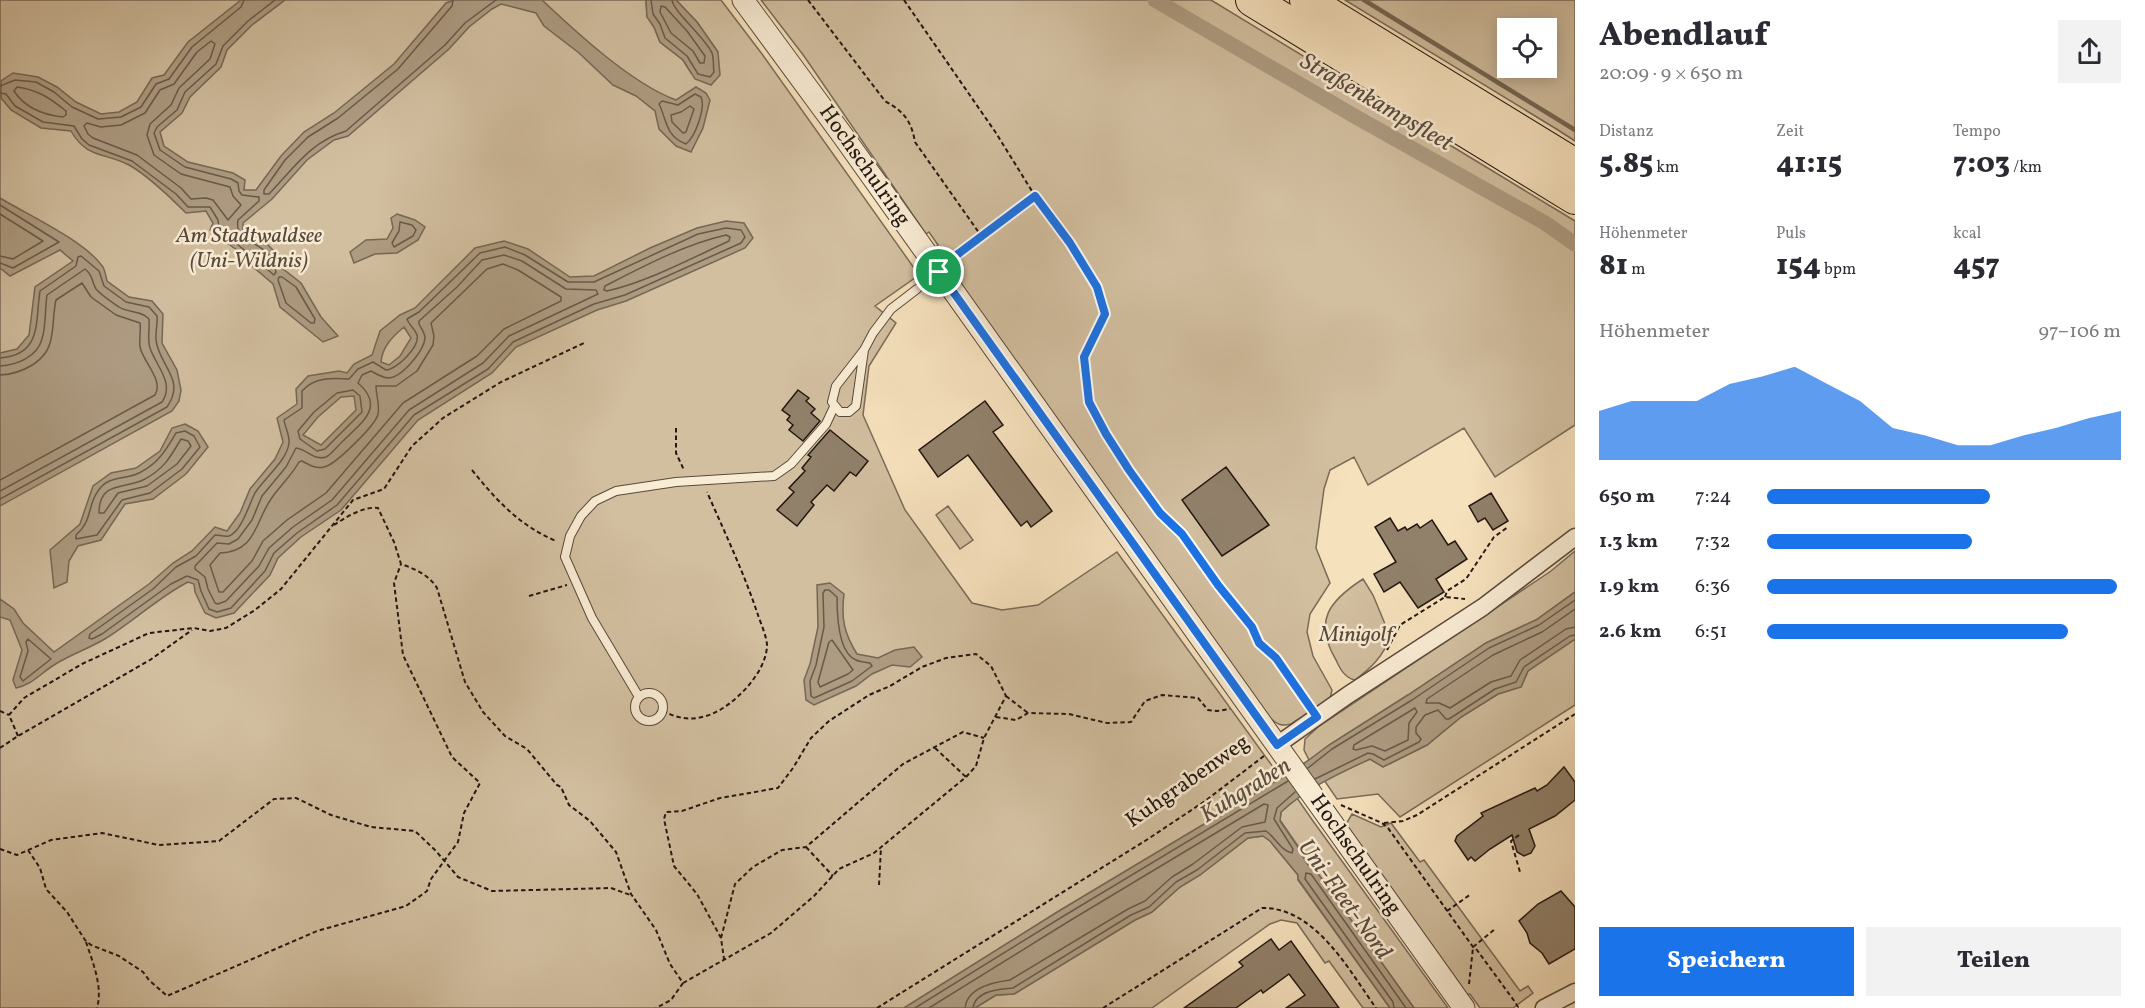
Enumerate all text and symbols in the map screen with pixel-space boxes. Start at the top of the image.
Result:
text: Abendlauf [1599,14,1768,60]
map controls [1497,18,1557,78]
button: locate [1497,18,1557,78]
button: share [2058,20,2121,83]
water label: Straßenkampsfleet [1293,45,1460,161]
text: 20:09 · 9 × 650 m [1599,60,1743,88]
street label: Hochschulring [811,99,917,233]
text: Distanz [1599,121,1654,143]
text: Zeit [1776,121,1804,143]
text: Tempo [1953,121,2001,143]
text: 5.85 [1599,143,1653,185]
text: 41:15 [1776,143,1842,185]
text: 7:03 [1953,143,2010,185]
text: km [1653,157,1679,179]
text: /km [2010,157,2042,179]
park label: Am Stadtwaldsee (Uni-Wildnis) [175,221,322,277]
text: Höhenmeter [1599,223,1688,245]
text: Puls [1776,223,1806,245]
text: kcal [1953,223,1981,245]
text: 81 [1599,245,1628,287]
text: 154 [1776,245,1821,287]
text: 457 [1953,245,2000,287]
pin [913,246,964,297]
icon: arrive [922,255,955,288]
text: m [1628,259,1645,281]
text: bpm [1821,259,1856,281]
text: Höhenmeter [1599,318,1710,346]
text: 97–106 m [2039,318,2121,346]
text: 650 m [1599,483,1655,511]
text: 7:24 [1695,483,1732,511]
text: 1.3 km [1599,528,1658,556]
text: 7:32 [1695,528,1730,556]
text: 1.9 km [1599,573,1659,601]
text: 6:36 [1695,573,1730,601]
text: 2.6 km [1599,618,1662,646]
text: 6:51 [1695,618,1727,646]
park label: Minigolf [1318,620,1397,651]
street label: Kuhgrabenweg [1121,730,1255,834]
water label: Kuhgraben [1195,752,1297,830]
street label: Hochschulring [1302,788,1408,922]
water label: Uni-Fleet-Nord [1289,833,1400,968]
button: Speichern [1599,927,1854,996]
button: Teilen [1866,927,2121,996]

